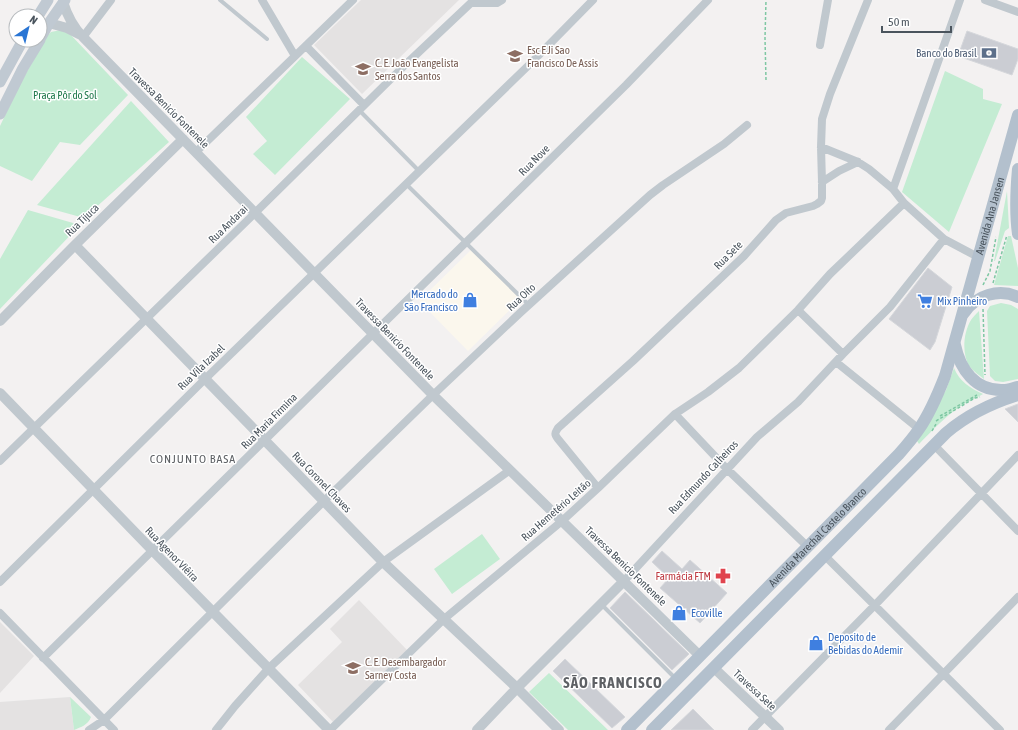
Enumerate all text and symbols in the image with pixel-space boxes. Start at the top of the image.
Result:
north arrow [8,8,48,48]
scale bar [882,8,951,34]
text: N [28,13,40,27]
text: 50 m [888,15,910,29]
place label: Esc E Ji Sao Francisco De Assis [527,44,598,69]
bank icon: Banco do Brasil [980,44,998,62]
school or university icon: Esc E Ji Sao Francisco De Assis [506,47,524,65]
place label: Banco do Brasil [916,47,977,59]
place label: C. E. João Evangelista Serra dos Santos [375,57,459,82]
school or university icon: C. E. João Evangelista Serra dos Santos [354,60,372,78]
street label: Travessa Benicio Fontenele [126,65,212,151]
park label: Praça Pôr do Sol [33,89,97,101]
street label: Rua Nove [516,142,552,178]
street label: Avenida Ana Jansen [973,176,1006,256]
street label: Rua Tijuca [63,201,101,239]
street label: Rua Andarai [206,203,250,245]
street label: Rua Sete [711,238,745,272]
street label: Rua Oito [504,281,538,313]
place label: Mercado do São Francisco [404,288,458,313]
shop icon: Mercado do São Francisco [461,291,479,309]
supermarket icon: Mix Pinheiro [916,292,934,310]
place label: Mix Pinheiro [937,295,987,307]
street label: Travessa Benicio Fontenele [353,296,437,382]
street label: Rua Vila Izabel [175,342,227,392]
street label: Rua Maria Firmina [239,391,299,451]
street label: Rua Edmundo Calheiros [666,438,740,516]
street label: Rua Coronel Chaves [290,449,354,515]
district label: CONJUNTO BASA [150,452,236,466]
street label: Rua Hemetério Leitão [519,477,593,543]
street label: Avenida Marechal Castelo Branco [766,485,868,589]
street label: Rua Agenor Viêira [143,524,201,584]
street label: Travessa Benicio Fontenele [583,524,669,608]
pharmacy icon: Farmácia FTM [714,567,732,585]
place label: Farmácia FTM [656,570,711,582]
shop icon: Ecoville [670,604,688,622]
place label: Ecoville [691,607,723,619]
place label: Deposito de Bebidas do Ademir [828,631,904,656]
shop icon: Deposito de Bebidas do Ademir [807,634,825,652]
place label: C. E. Desembargador Sarney Costa [365,656,447,681]
school or university icon: C. E. Desembargador Sarney Costa [344,659,362,677]
street label: Travessa Sete [731,667,779,713]
district label: SÃO FRANCISCO [563,674,663,691]

